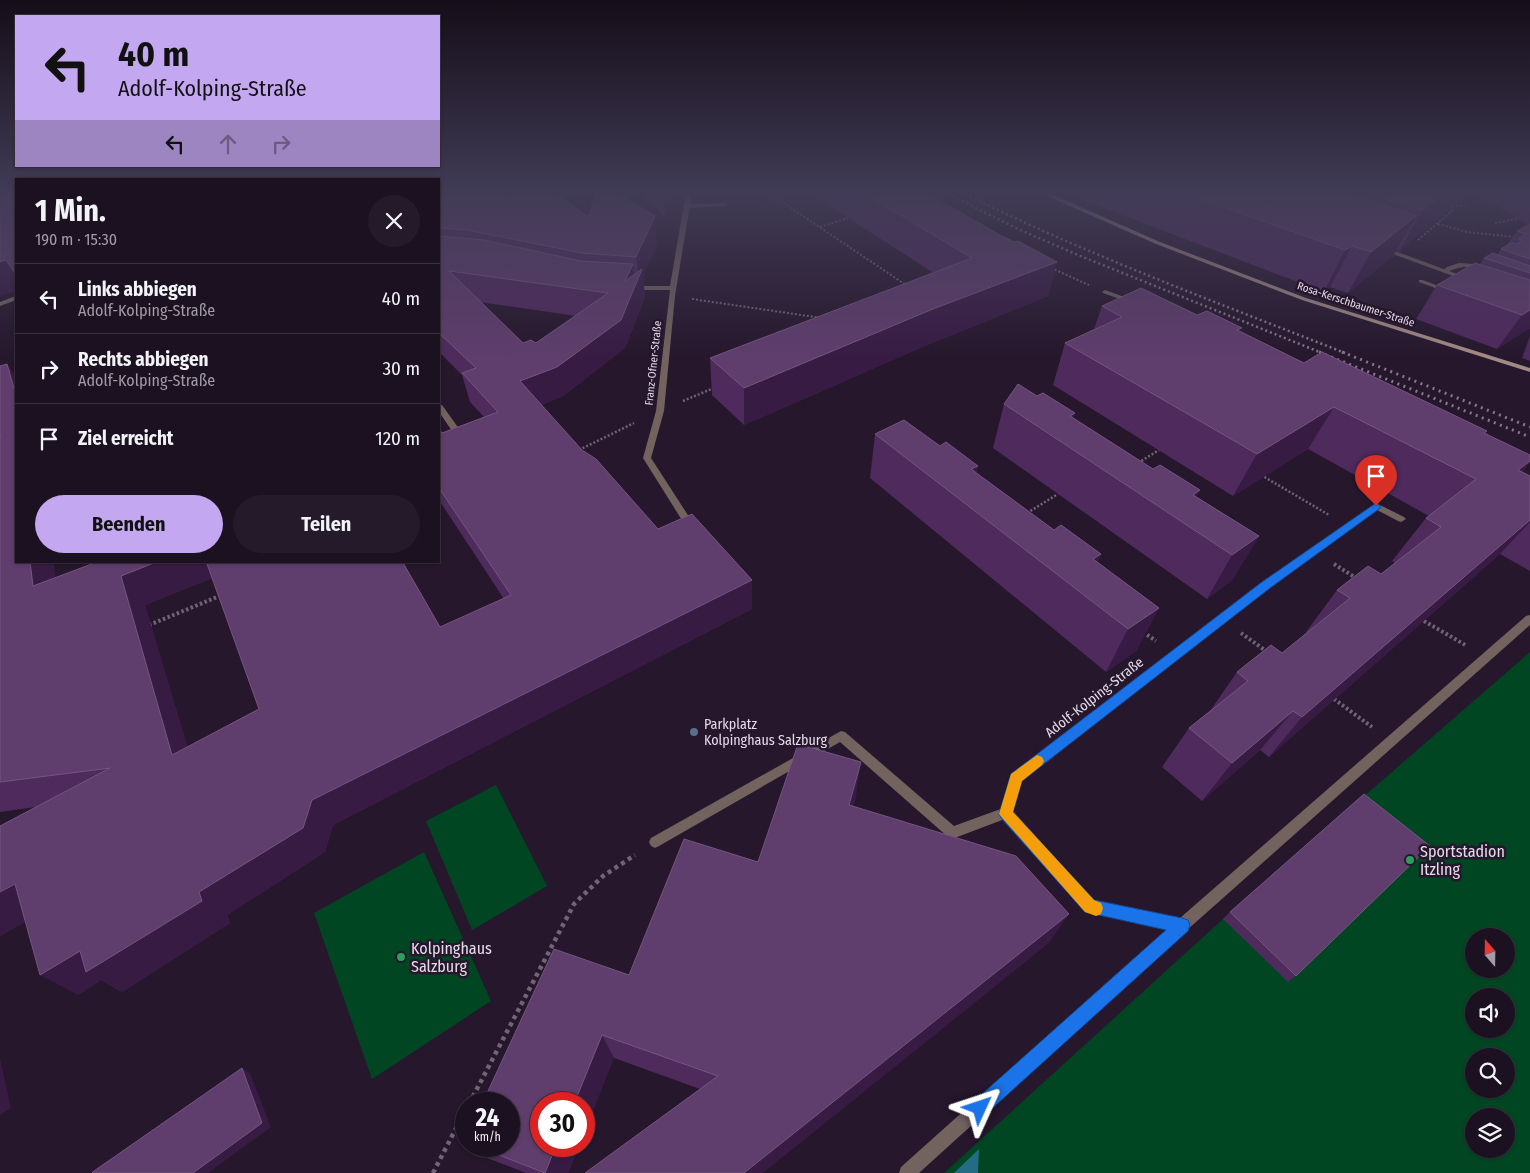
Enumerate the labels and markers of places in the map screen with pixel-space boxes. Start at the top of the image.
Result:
pin [1355,455,1397,506]
place label: Parkplatz Kolpinghaus Salzburg [704,716,828,749]
marker: Parkplatz Kolpinghaus Salzburg [688,726,700,738]
place label: Sportstadion Itzling [1420,842,1505,879]
marker: Sportstadion Itzling [1404,854,1416,866]
place label: Kolpinghaus Salzburg [411,939,492,976]
marker: Kolpinghaus Salzburg [395,951,407,963]

